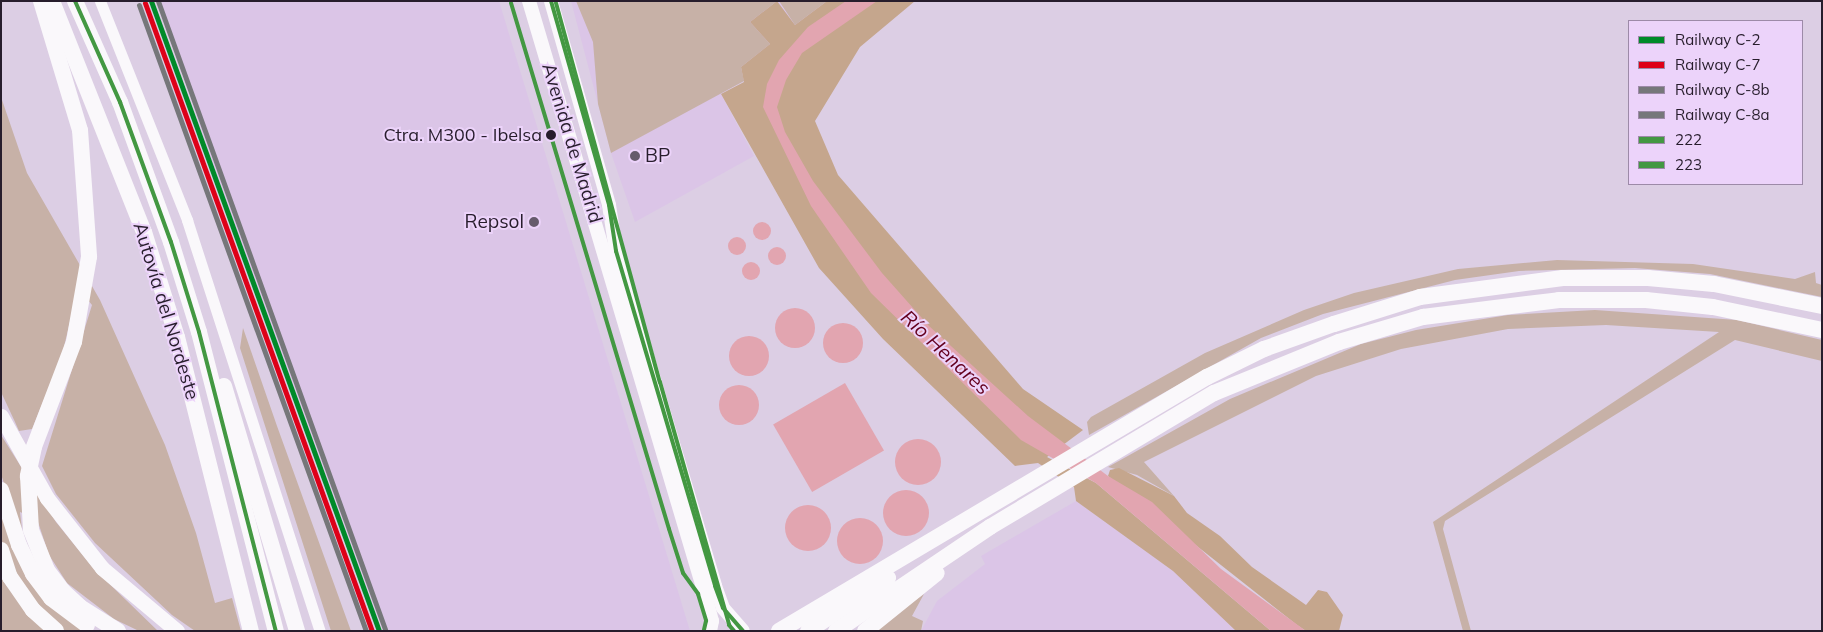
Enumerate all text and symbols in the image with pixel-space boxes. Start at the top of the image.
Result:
legend [1628,20,1803,185]
text: Railway C-2 [1675,30,1760,49]
text: Railway C-7 [1675,55,1760,74]
street label: Avenida de Madrid [537,60,607,226]
text: Railway C-8b [1675,80,1769,99]
text: Railway C-8a [1675,105,1769,124]
place label: Ctra. M300 - Ibelsa [383,124,542,146]
marker: Ctra. M300 - Ibelsa [546,130,556,140]
text: 222 [1675,130,1702,149]
place label: BP [645,145,670,167]
marker: BP [629,150,641,162]
text: 223 [1675,155,1702,174]
place label: Repsol [465,211,524,233]
marker: Repsol [528,216,540,228]
street label: Autovía del Nordeste [128,220,204,402]
water label: Río Henares [896,305,996,399]

